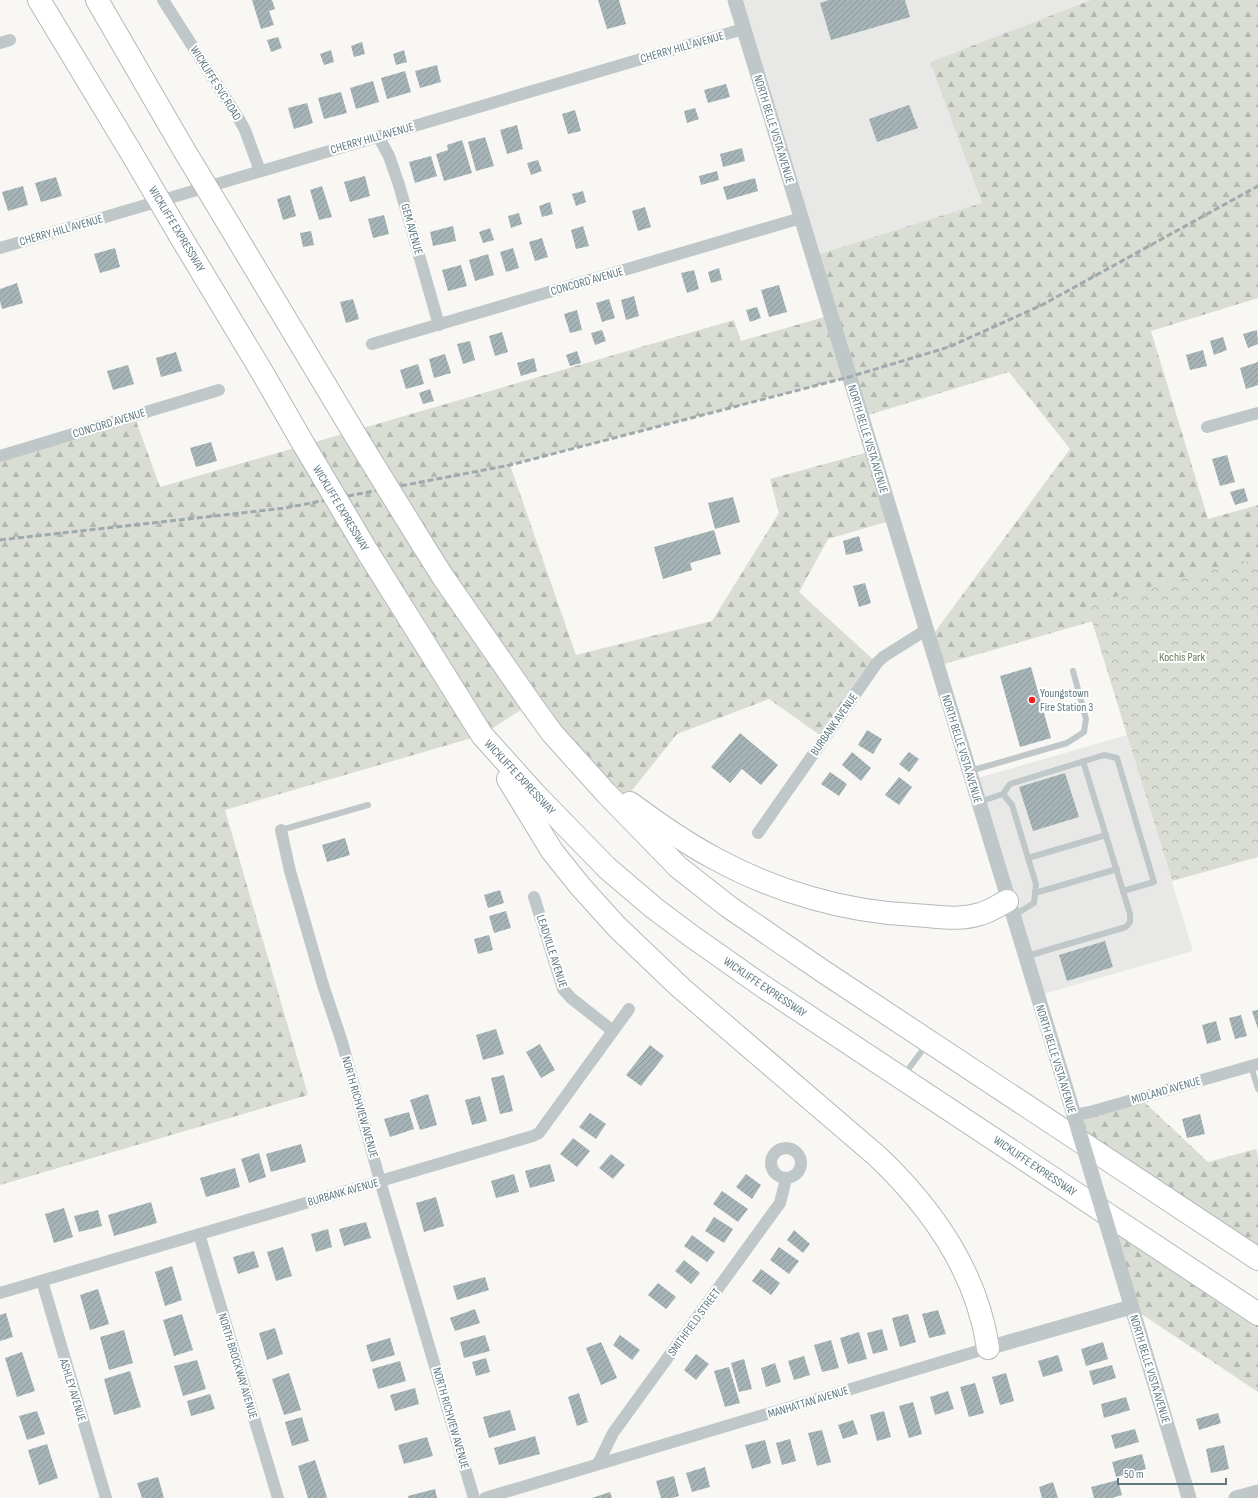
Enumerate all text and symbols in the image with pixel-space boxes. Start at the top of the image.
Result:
street label: CHERRY HILL AVENUE [639,28,726,67]
street label: WICKLIFFE SVC ROAD [187,43,245,123]
street label: NORTH BELLE VISTA AVENUE [750,73,797,185]
street label: CHERRY HILL AVENUE [329,119,416,158]
street label: WICKLIFFE EXPRESSWAY [145,184,208,275]
street label: GEM AVENUE [397,202,426,256]
street label: CHERRY HILL AVENUE [18,211,105,250]
street label: CONCORD AVENUE [549,264,625,299]
street label: NORTH BELLE VISTA AVENUE [844,383,891,495]
street label: CONCORD AVENUE [71,405,147,442]
street label: WICKLIFFE EXPRESSWAY [309,463,372,554]
park label: Kochis Park [1159,650,1205,665]
place label: Youngstown Fire Station 3 [1040,686,1093,715]
street label: BURBANK AVENUE [807,690,861,758]
street label: NORTH BELLE VISTA AVENUE [938,693,985,805]
marker: Youngstown Fire Station 3 [1027,695,1037,705]
street label: WICKLIFFE EXPRESSWAY [481,737,558,818]
street label: LEADVILLE AVENUE [533,913,570,990]
street label: WICKLIFFE EXPRESSWAY [720,954,809,1021]
street label: NORTH BELLE VISTA AVENUE [1032,1003,1079,1115]
street label: NORTH RICHVIEW AVENUE [338,1055,381,1160]
street label: MIDLAND AVENUE [1130,1073,1202,1108]
street label: WICKLIFFE EXPRESSWAY [990,1133,1079,1200]
street label: BURBANK AVENUE [306,1175,380,1210]
street label: SMITHFIELD STREET [665,1285,724,1359]
street label: NORTH BROCKWAY AVENUE [214,1312,261,1421]
street label: NORTH BELLE VISTA AVENUE [1126,1313,1173,1425]
street label: ASHLEY AVENUE [56,1356,89,1423]
street label: NORTH RICHVIEW AVENUE [429,1366,472,1471]
street label: MANHATTAN AVENUE [766,1383,850,1422]
scale bar [1118,1460,1226,1486]
text: 50 m [1124,1467,1144,1482]

